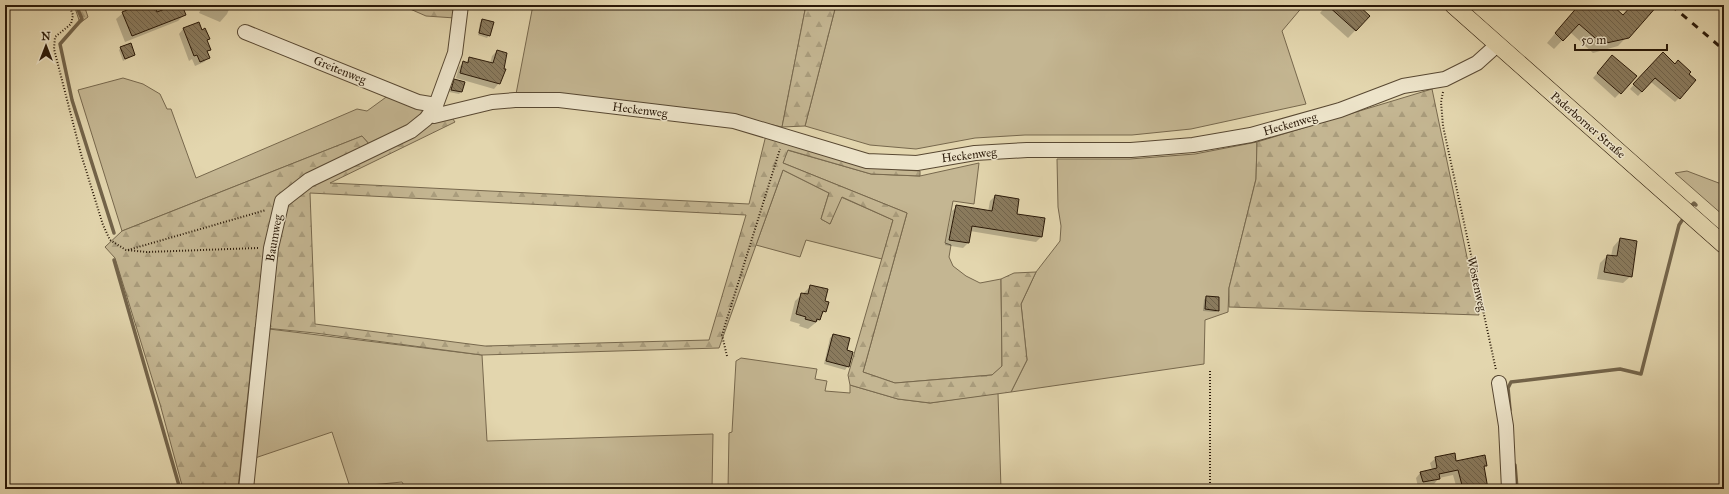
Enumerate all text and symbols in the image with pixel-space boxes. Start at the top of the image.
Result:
north arrow [26,26,66,66]
scale bar [1575,26,1667,52]
text: N [41,30,51,43]
text: 50 m [1581,33,1606,47]
street label: Greitenweg [311,53,369,88]
street label: Paderborner Straße [1548,89,1628,161]
street label: Heckenweg [611,100,669,121]
street label: Heckenweg [1261,110,1319,139]
street label: Heckenweg [941,145,998,166]
street label: Baumweg [263,213,286,263]
street label: Wöstenweg [1463,255,1490,313]

